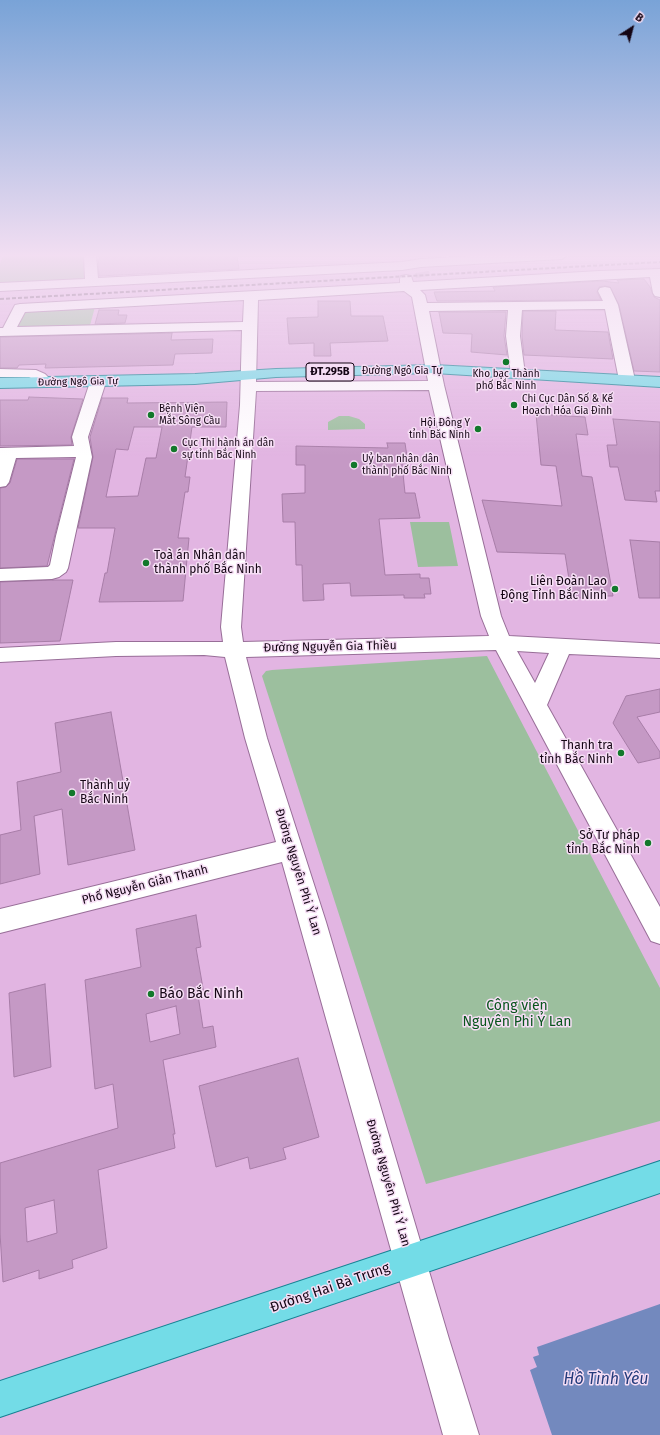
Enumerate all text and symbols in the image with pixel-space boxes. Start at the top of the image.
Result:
north arrow [612,8,652,48]
text: B [633,11,646,25]
marker: Kho bạc Thành phố Bắc Ninh [501,357,511,367]
road number: ĐT.295B [306,363,354,381]
street label: Đường Ngô Gia Tự [362,365,442,377]
place label: Kho bạc Thành phố Bắc Ninh [472,368,540,392]
street label: Đường Ngô Gia Tự [38,375,118,389]
place label: Chi Cục Dân Số & Kế Hoạch Hóa Gia Đình [522,393,613,416]
marker: Chi Cục Dân Số & Kế Hoạch Hóa Gia Đình [509,400,519,410]
place label: Bệnh Viện Mắt Sông Cầu [159,403,220,426]
marker: Bệnh Viện Mắt Sông Cầu [146,410,156,420]
place label: Hội Đông Y tỉnh Băc Ninh [409,417,470,440]
marker: Hội Đông Y tỉnh Băc Ninh [473,424,483,434]
place label: Cục Thi hành án dân sự tỉnh Bắc Ninh [182,437,274,460]
marker: Cục Thi hành án dân sự tỉnh Bắc Ninh [169,444,179,454]
place label: Uỷ ban nhân dân thành phố Bắc Ninh [362,453,452,476]
marker: Uỷ ban nhân dân thành phố Bắc Ninh [349,460,359,470]
place label: Toà án Nhân dân thành phố Bắc Ninh [154,549,262,577]
marker: Toà án Nhân dân thành phố Bắc Ninh [141,558,151,568]
place label: Liên Đoàn Lao Động Tỉnh Bắc Ninh [500,575,607,603]
marker: Liên Đoàn Lao Động Tỉnh Bắc Ninh [610,584,620,594]
street label: Đường Nguyễn Gia Thiều [263,639,397,655]
place label: Thanh tra tỉnh Bắc Ninh [540,739,613,767]
marker: Thanh tra tỉnh Bắc Ninh [616,748,626,758]
place label: Thành uỷ Bắc Ninh [80,779,130,807]
marker: Thành uỷ Bắc Ninh [67,788,77,798]
street label: Đường Nguyên Phi Ỷ Lan [272,807,324,937]
place label: Sở Tư pháp tỉnh Bắc Ninh [567,829,640,857]
marker: Sở Tư pháp tỉnh Bắc Ninh [643,838,653,848]
street label: Phố Nguyễn Giản Thanh [80,862,210,908]
place label: Báo Bắc Ninh [159,986,243,1002]
marker: Báo Bắc Ninh [146,989,156,999]
park label: Công viên Nguyên Phi Ỷ Lan [462,998,572,1030]
street label: Đường Nguyên Phi Ỷ Lan [363,1118,413,1248]
street label: Đường Hai Bà Trưng [268,1260,392,1316]
water label: Hồ Tình Yêu [564,1370,648,1390]

